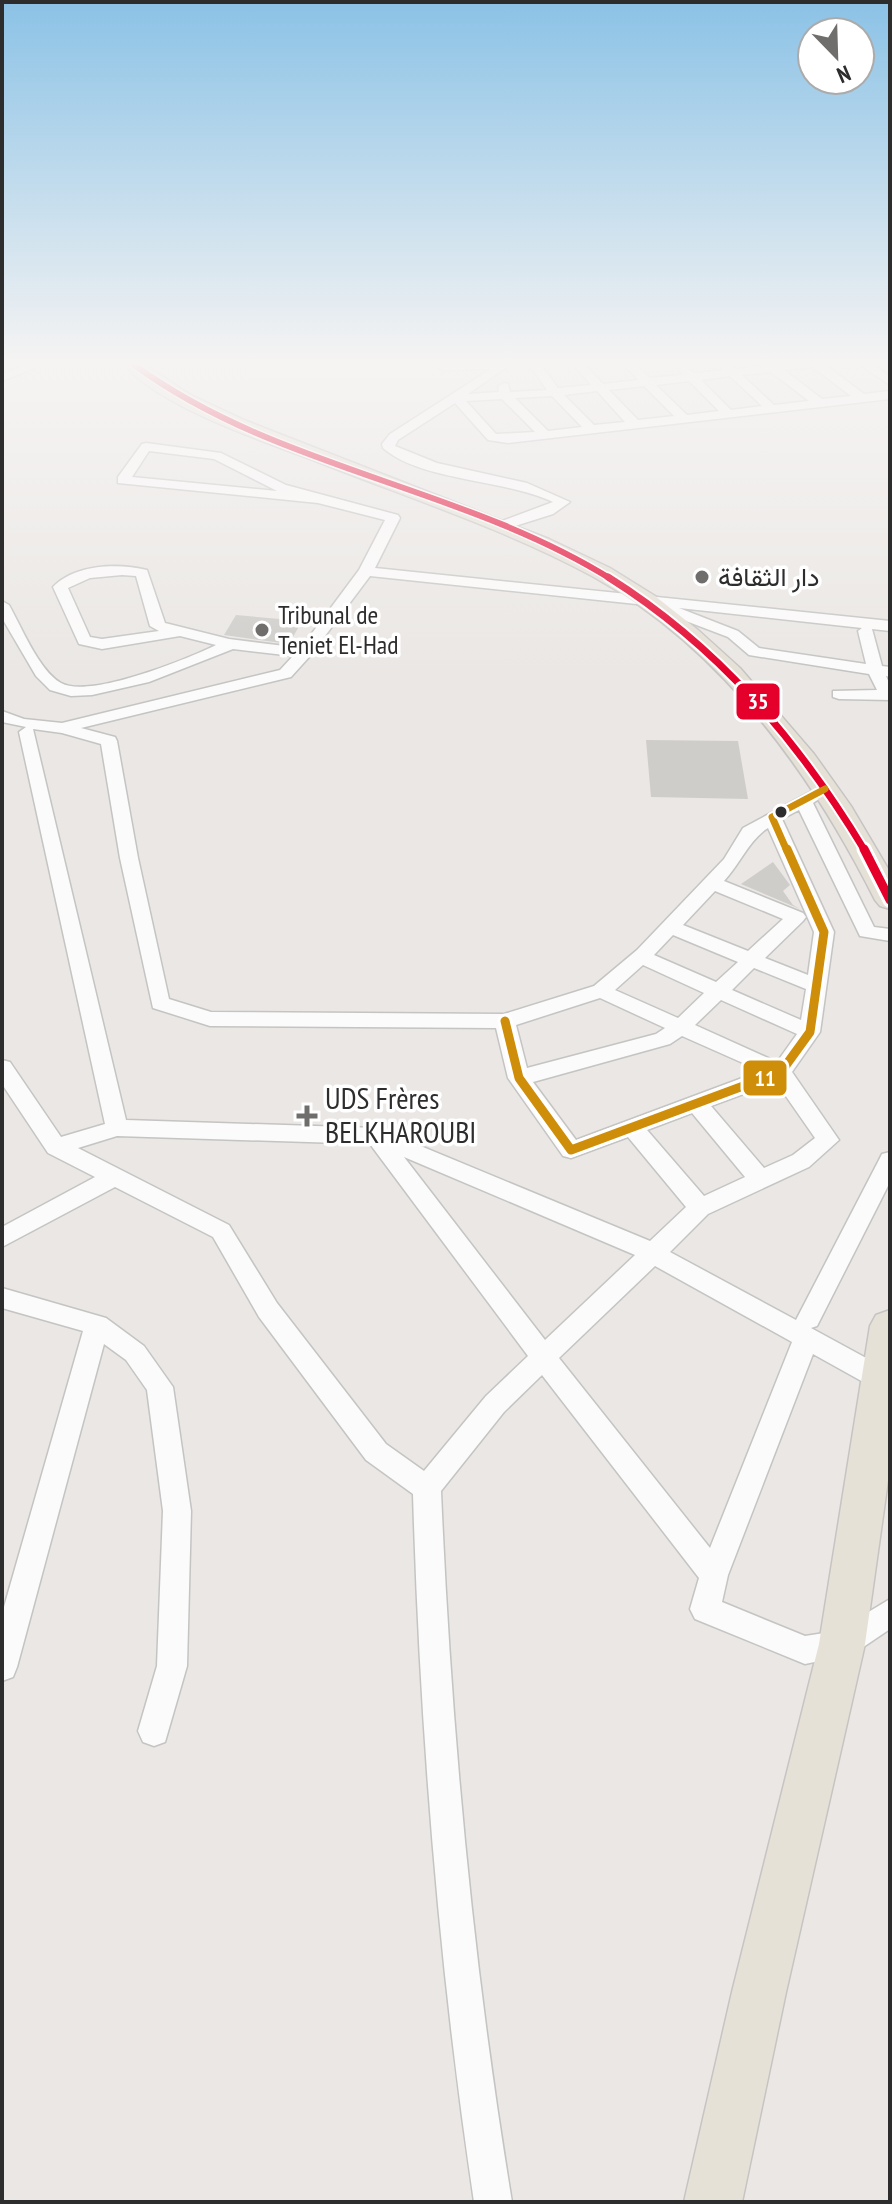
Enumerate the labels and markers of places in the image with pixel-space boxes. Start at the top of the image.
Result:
place label: دار الثقافة [718,560,819,593]
marker: دار الثقافة [693,568,711,586]
place label: Tribunal de Teniet El-Had [278,598,399,661]
marker: Tribunal de Teniet El-Had [253,621,271,639]
unlabelled marker [773,804,789,820]
place label: UDS Frères BELKHAROUBI [325,1078,476,1151]
marker: UDS Frères BELKHAROUBI [296,1105,318,1127]

